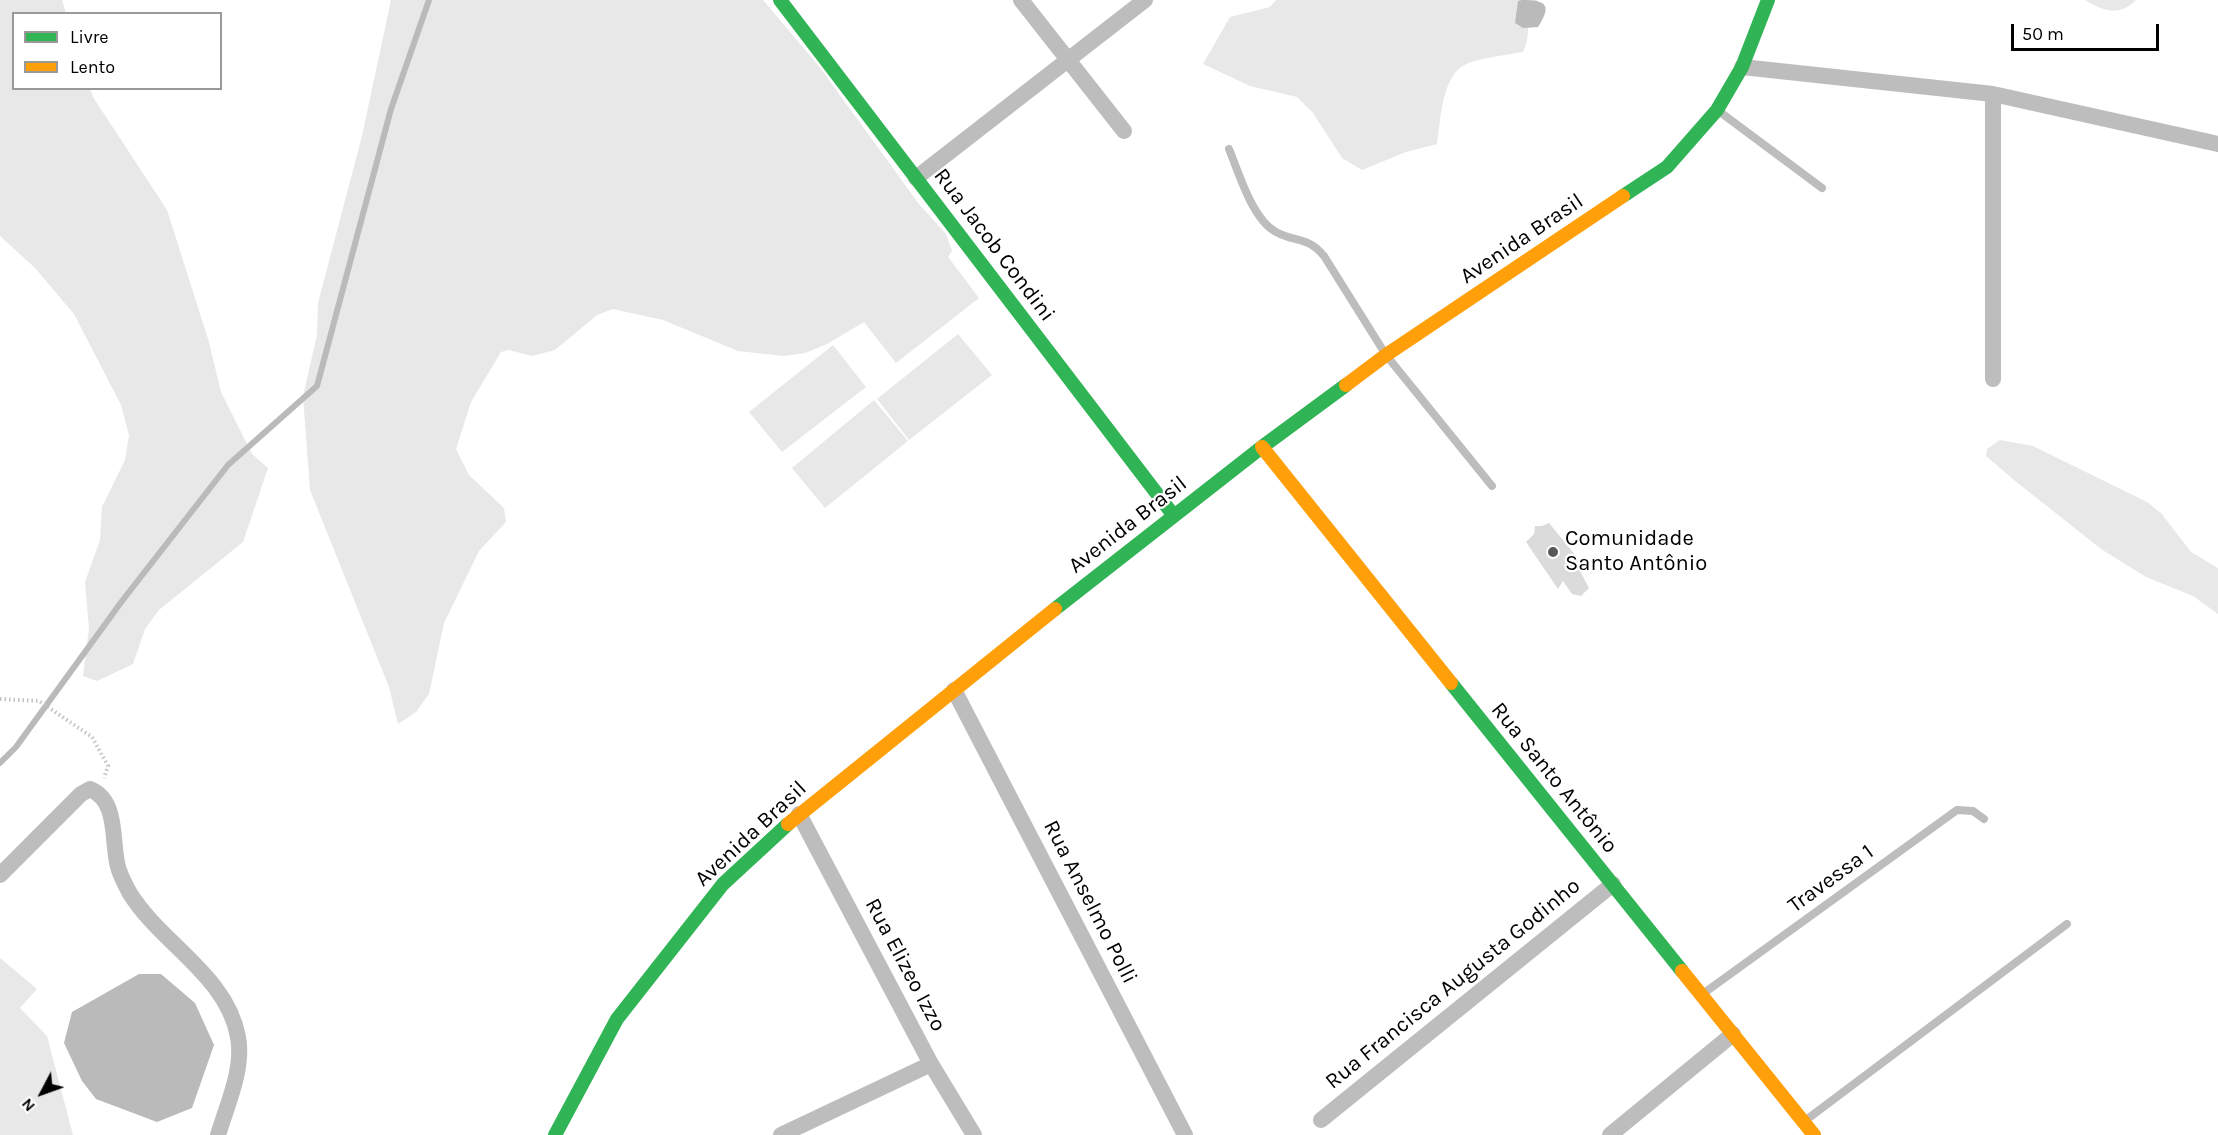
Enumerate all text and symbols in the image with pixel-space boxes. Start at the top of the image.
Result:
legend [12,12,222,90]
scale bar [2014,12,2162,50]
text: 50 m [2022,23,2064,45]
text: Livre [70,26,109,48]
text: Lento [70,56,115,78]
street label: Rua Jacob Condini [928,163,1060,327]
street label: Avenida Brasil [1455,188,1589,290]
street label: Avenida Brasil [1064,471,1192,579]
place label: Comunidade Santo Antônio [1565,526,1707,578]
marker: Comunidade Santo Antônio [1546,545,1560,559]
street label: Rua Santo Antônio [1485,697,1623,859]
street label: Avenida Brasil [690,776,812,892]
street label: Rua Anselmo Polli [1037,816,1143,988]
street label: Travessa 1 [1783,839,1879,919]
street label: Rua Francisca Augusta Godinho [1320,873,1586,1095]
street label: Rua Elizeo Izzo [859,894,951,1036]
north arrow [12,1063,72,1123]
text: N [17,1095,39,1116]

